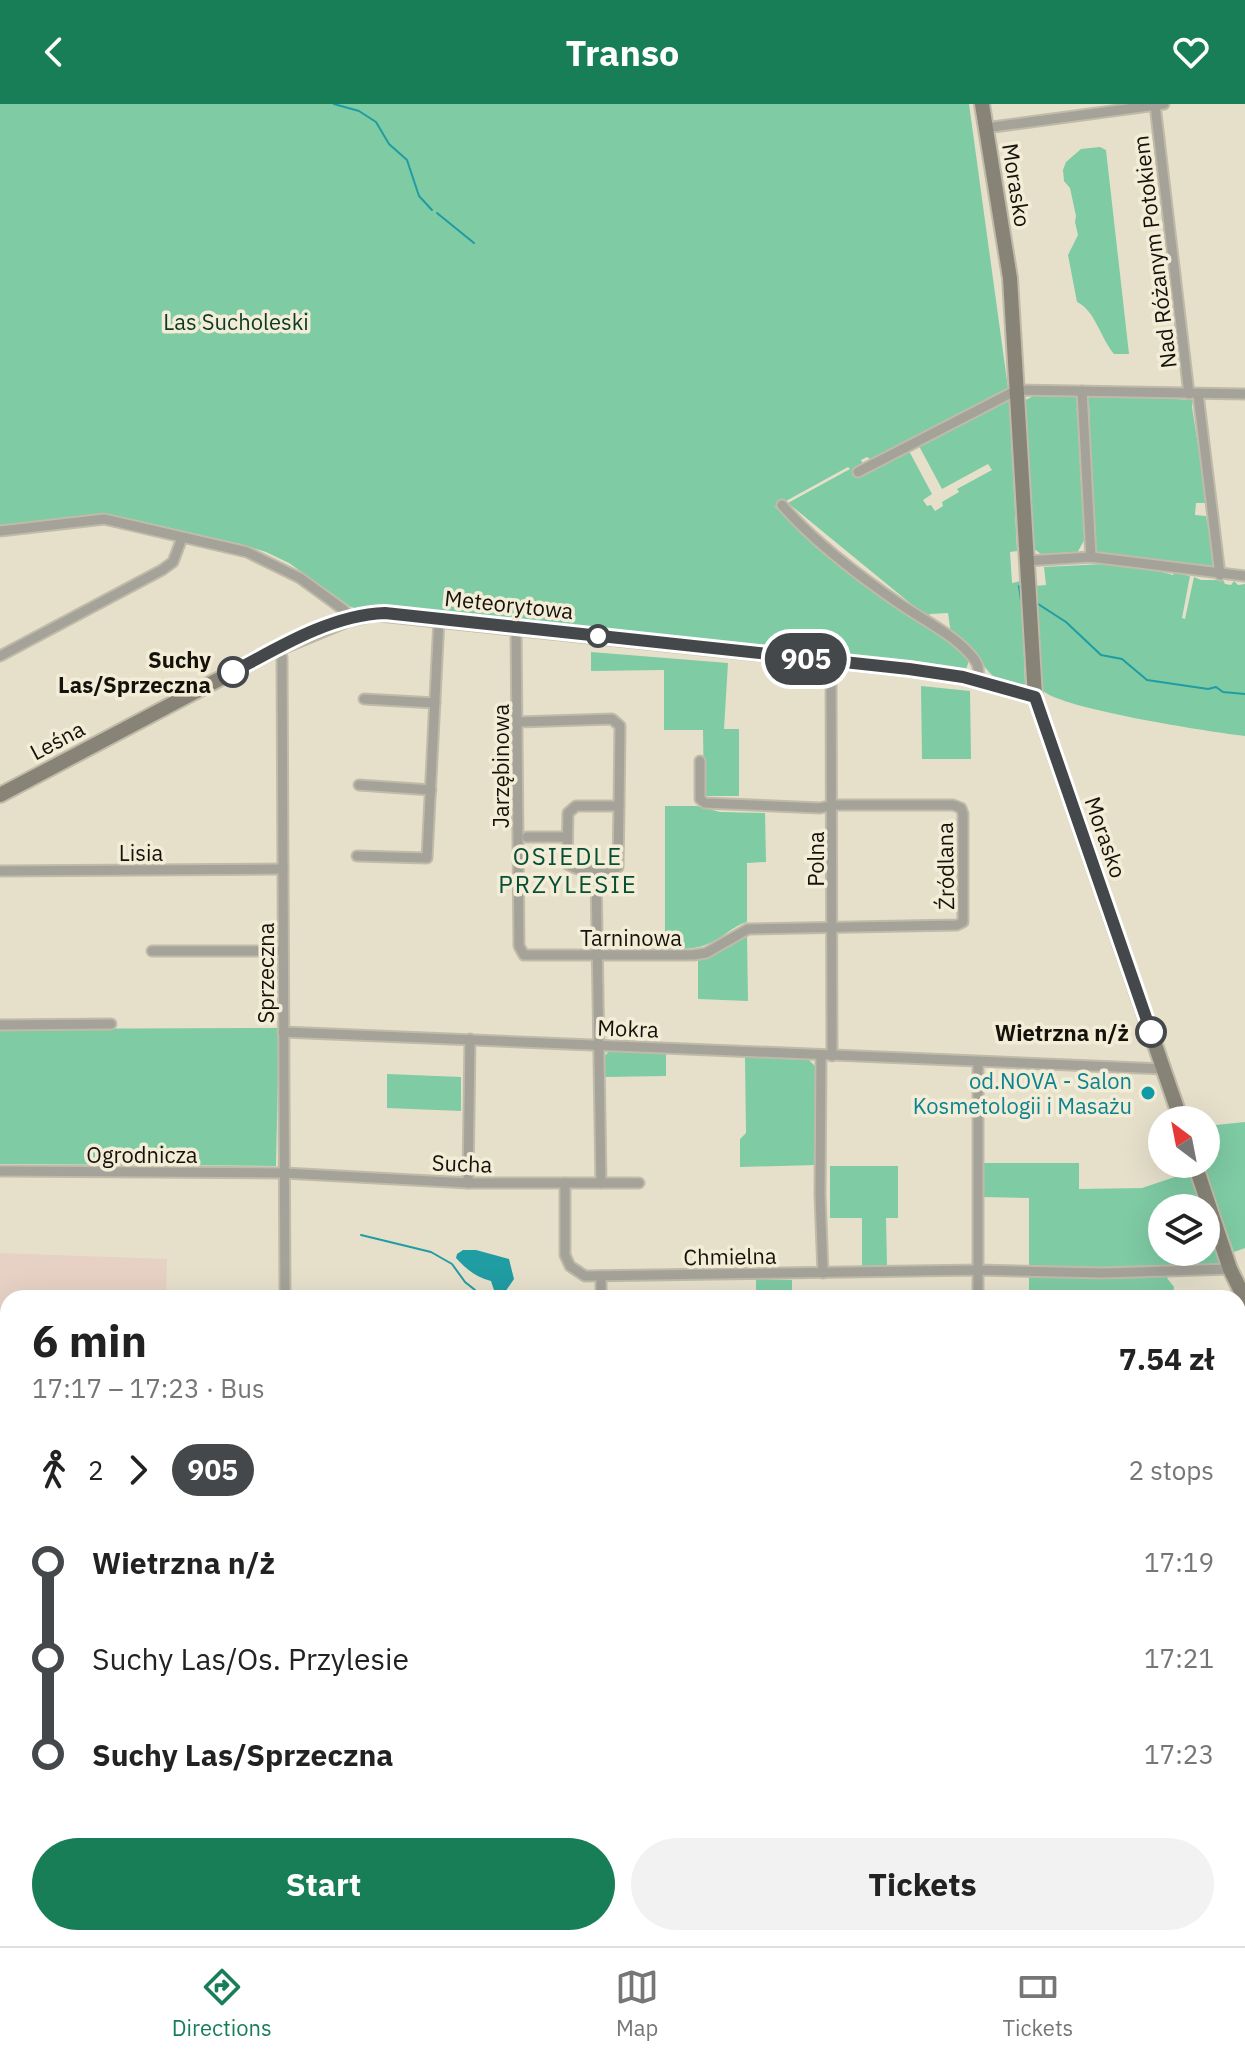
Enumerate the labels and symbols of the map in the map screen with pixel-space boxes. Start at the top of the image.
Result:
street label: Nad Różanym Potokiem [1125,134,1183,370]
street label: Morasko [996,141,1038,229]
park label: Las Sucholeski [163,307,309,336]
street label: Meteorytowa [443,583,575,625]
unlabelled marker [587,625,609,647]
line badge: 905 [760,633,852,685]
place label: Suchy Las/Sprzeczna [58,645,211,699]
marker: Suchy Las/Sprzeczna [218,657,248,687]
street label: Jarzębinowa [486,703,515,828]
street label: Leśna [25,714,90,766]
street label: Morasko [1079,792,1133,882]
street label: Źródlana [930,822,960,910]
street label: Polna [801,831,830,887]
street label: Lisia [119,838,163,867]
district label: OSIEDLE PRZYLESIE [498,840,638,900]
street label: Sprzeczna [251,922,280,1024]
street label: Tarninowa [580,923,682,952]
street label: Mokra [597,1012,659,1044]
marker: Wietrzna n/ż [1136,1017,1166,1047]
place label: Wietrzna n/ż [995,1018,1129,1047]
place label: od.NOVA - Salon Kosmetologii i Masażu [913,1066,1132,1120]
marker: od.NOVA - Salon Kosmetologii i Masażu [1139,1084,1157,1102]
north arrow [1148,1106,1220,1178]
street label: Ogrodnicza [86,1140,198,1169]
street label: Sucha [431,1147,493,1179]
street label: Chmielna [683,1241,777,1271]

